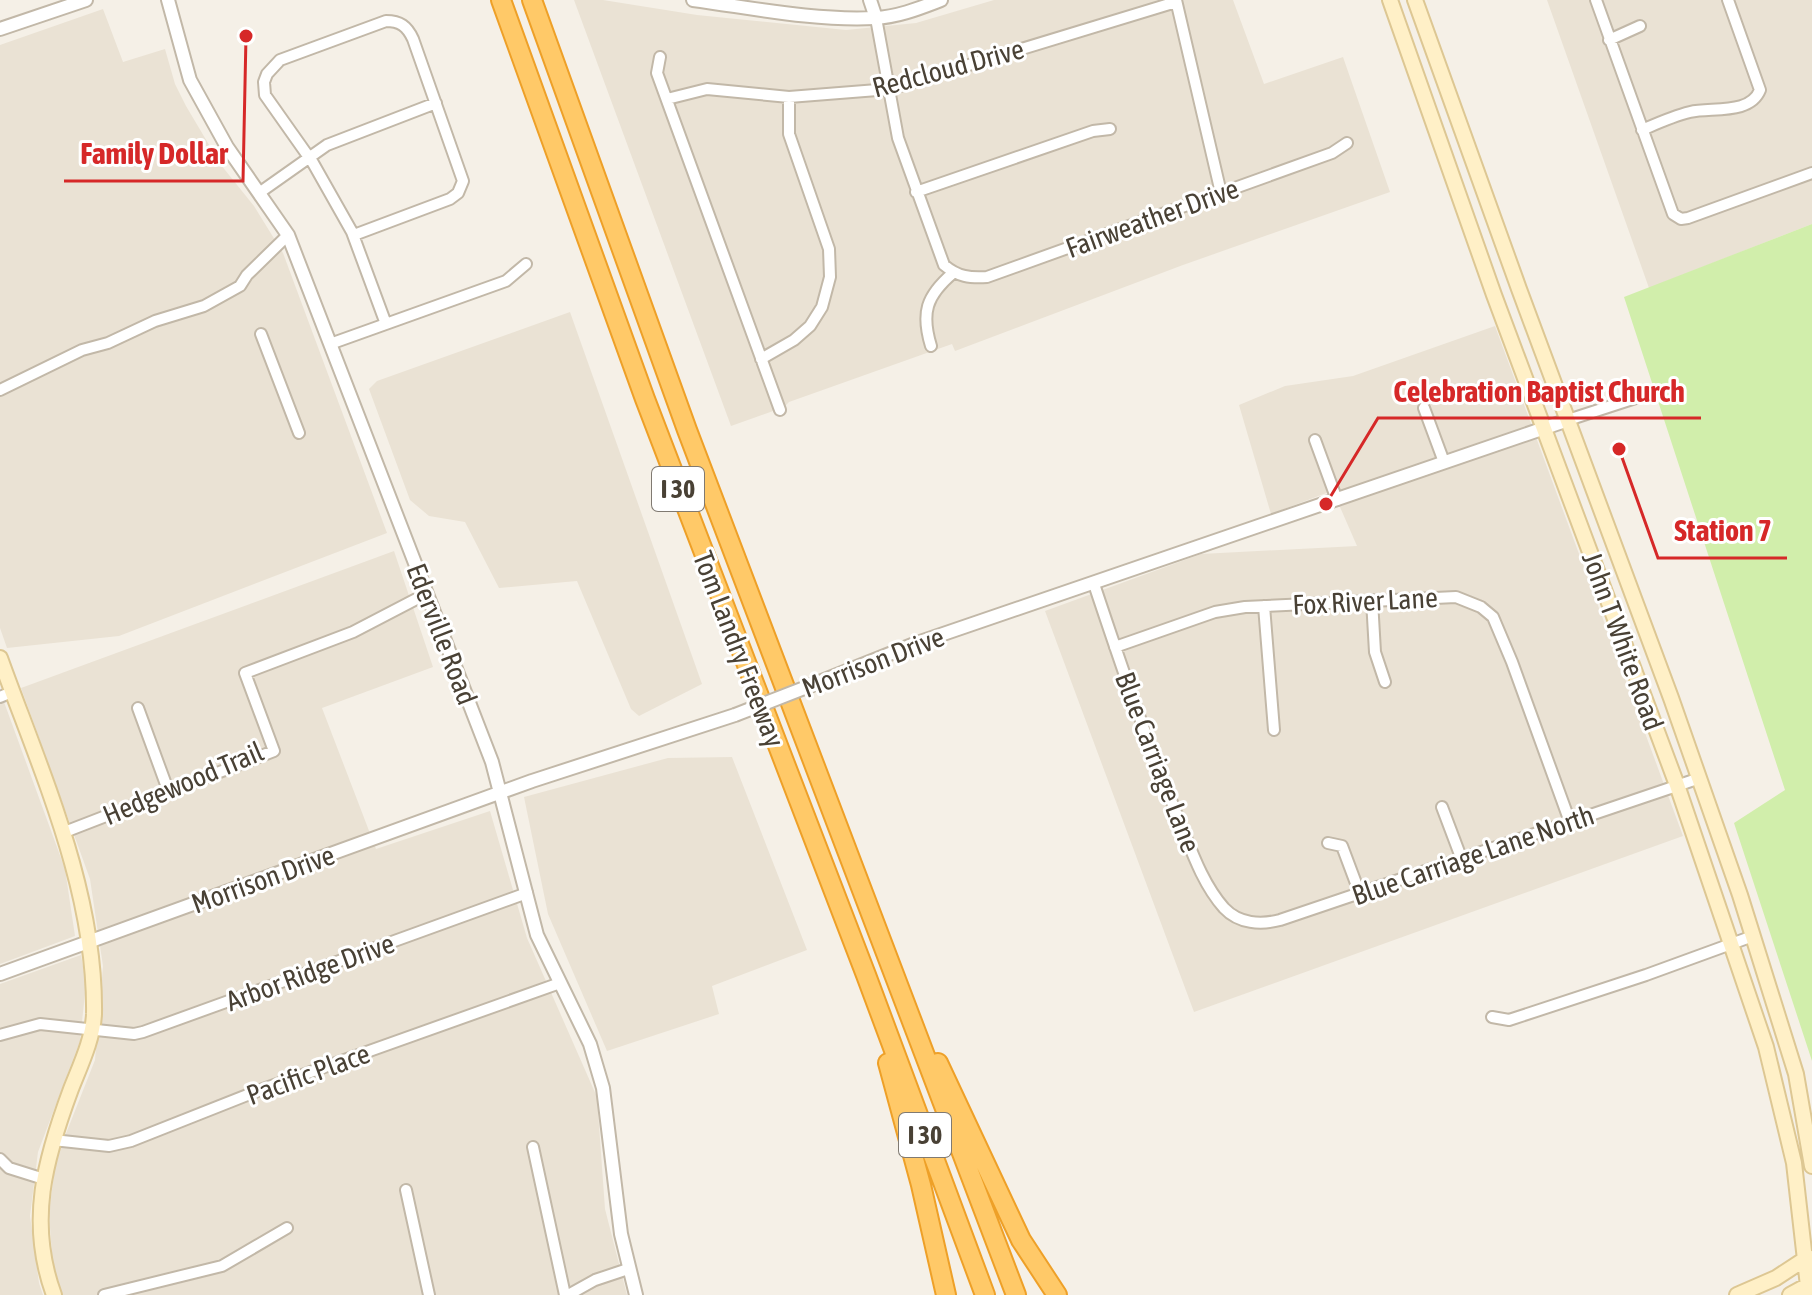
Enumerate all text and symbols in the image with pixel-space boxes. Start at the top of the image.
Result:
street label: Redcloud Drive [869,32,1027,104]
callout: Family Dollar [64,127,243,181]
text: Family Dollar [80,136,229,170]
street label: Fairweather Drive [1061,172,1243,264]
callout: Celebration Baptist Church [1378,364,1701,418]
text: Celebration Baptist Church [1393,374,1685,408]
road number: I 30 [652,467,704,511]
callout: Station 7 [1658,504,1787,558]
text: Station 7 [1674,513,1772,547]
street label: Tom Landry Freeway [687,547,791,751]
street label: John T White Road [1576,547,1670,735]
street label: Ederville Road [400,559,484,709]
street label: Fox River Lane [1292,581,1438,621]
street label: Morrison Drive [797,620,949,704]
street label: Blue Carriage Lane [1109,667,1207,857]
street label: Hedgewood Trail [98,735,269,831]
street label: Blue Carriage Lane North [1348,799,1598,911]
street label: Morrison Drive [187,838,339,920]
street label: Arbor Ridge Drive [222,927,398,1017]
street label: Pacific Place [242,1037,374,1111]
road number: I 30 [899,1113,951,1157]

